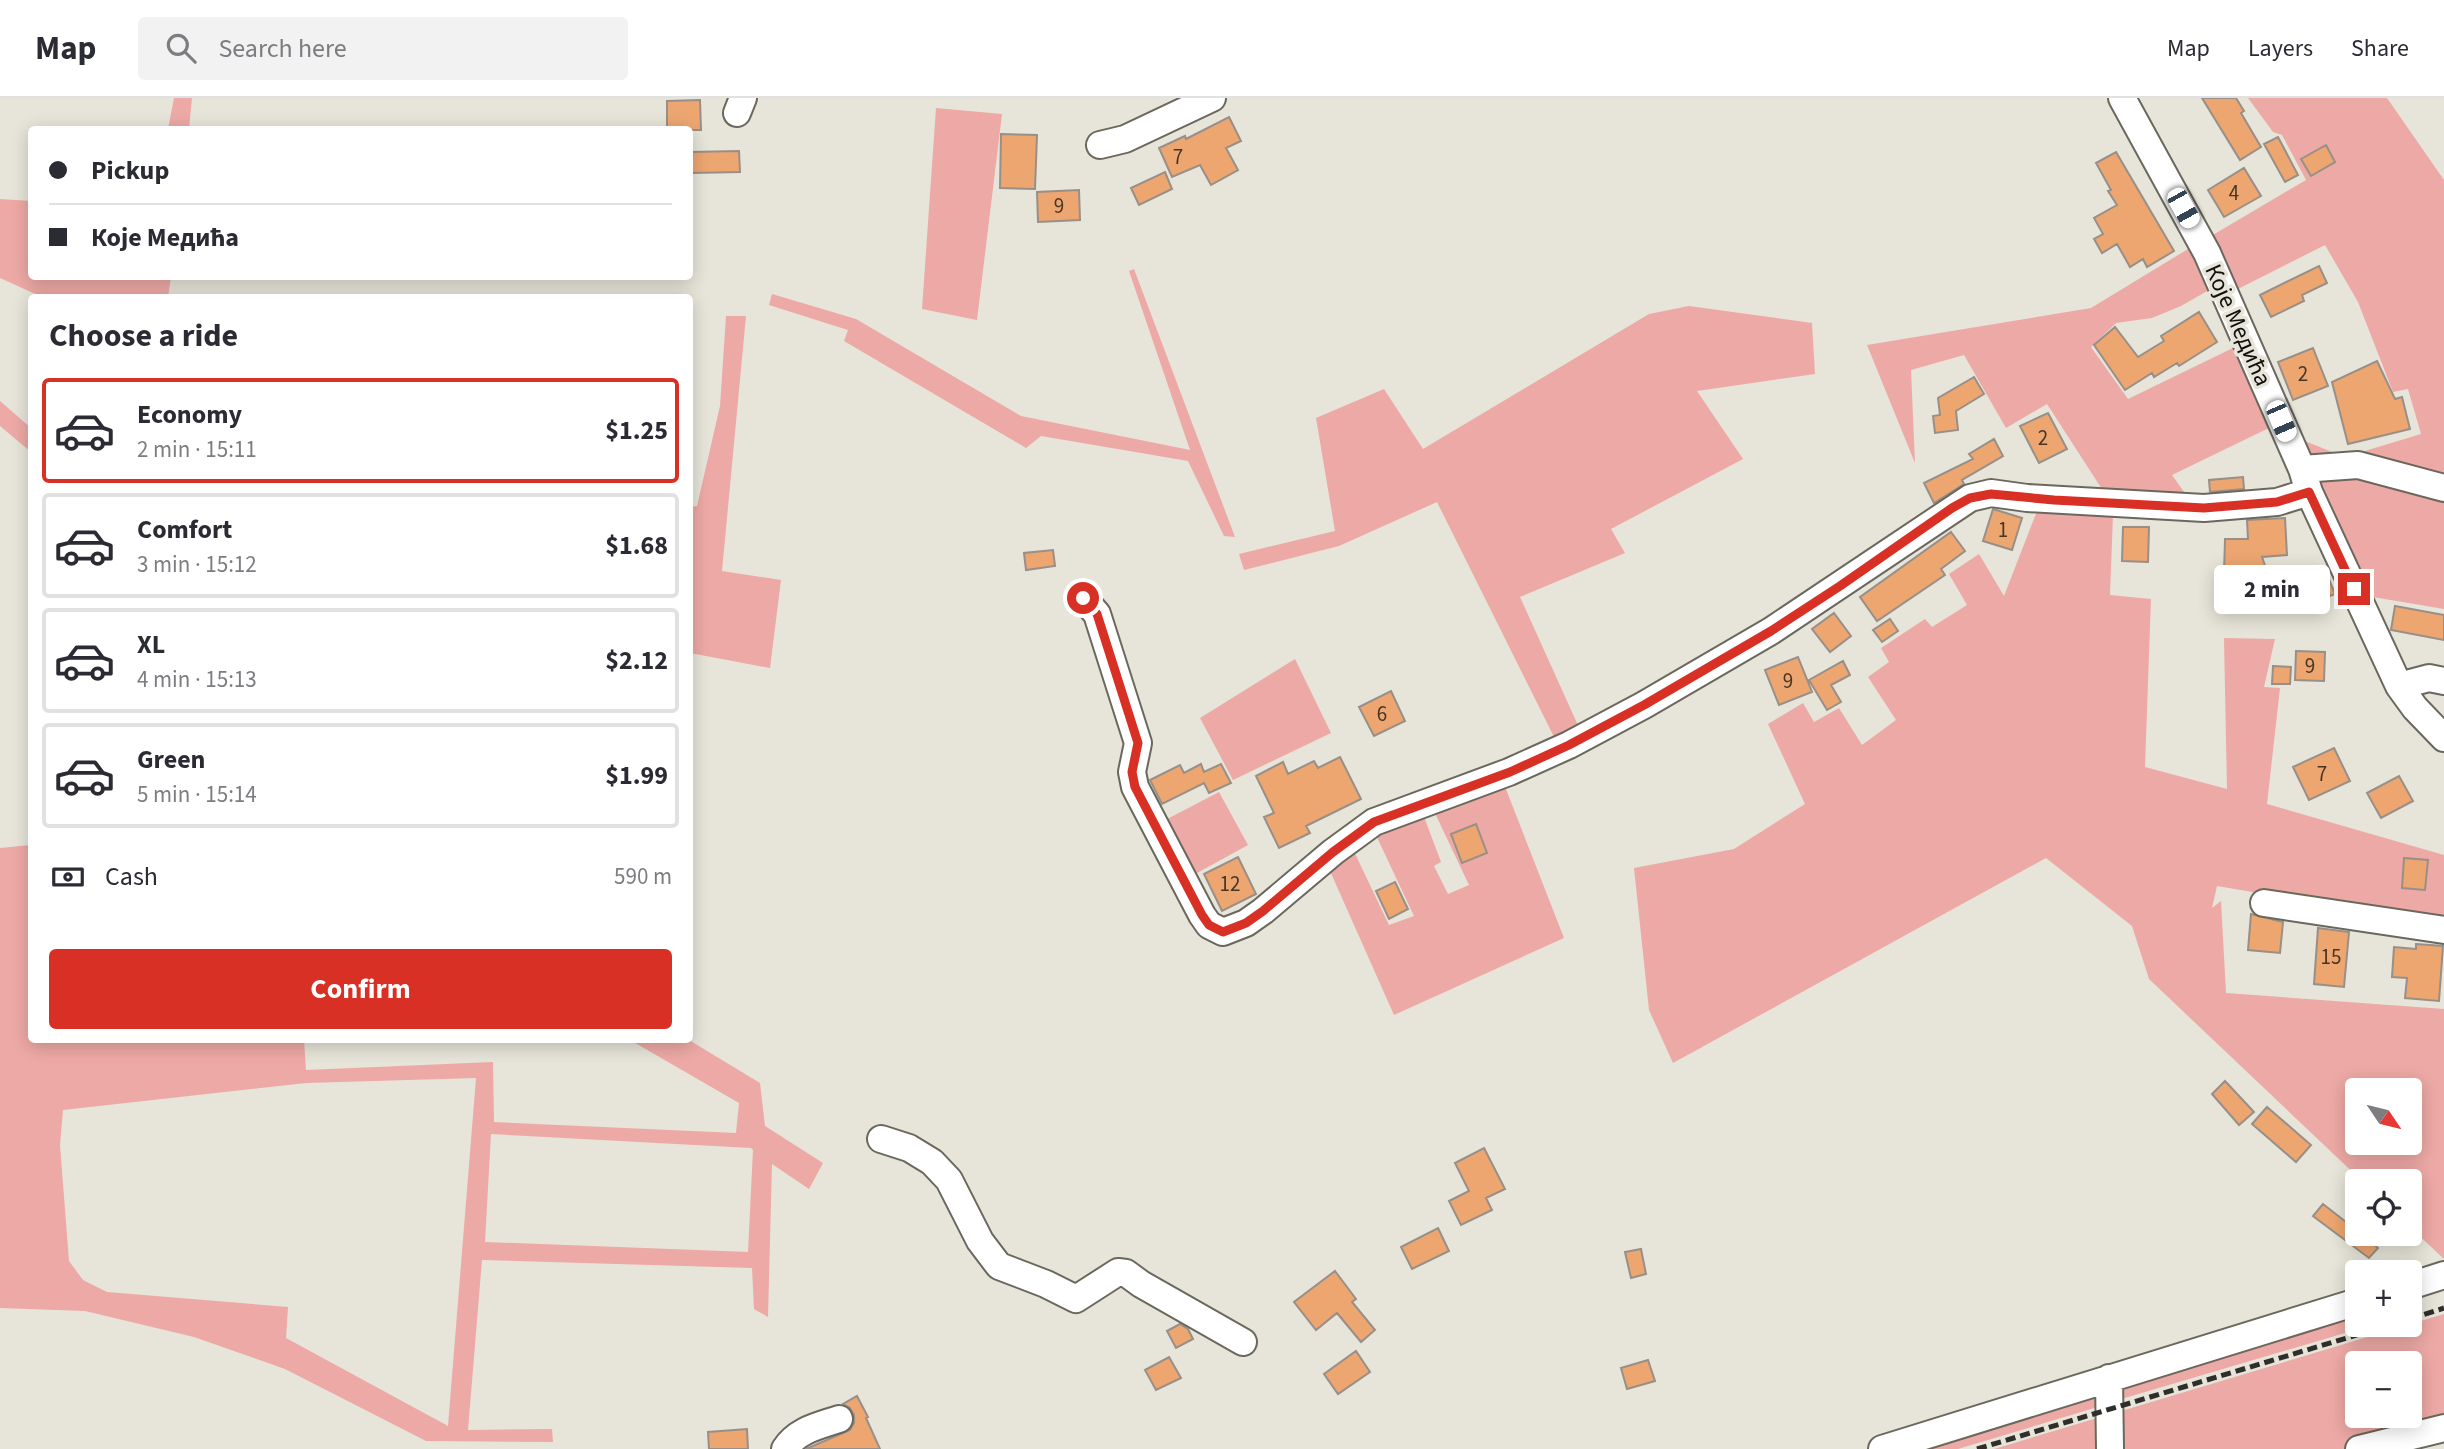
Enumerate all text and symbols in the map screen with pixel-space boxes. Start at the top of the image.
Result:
search box [138,17,628,80]
text: Map [35,25,96,72]
icon: search [162,29,200,67]
text: Search here [218,30,347,67]
text: Map [2167,31,2210,66]
text: Layers [2248,31,2313,66]
text: Share [2351,31,2409,66]
house number: 7 [1173,142,1183,172]
text: Pickup [91,152,169,189]
house number: 4 [2229,178,2239,208]
car [2164,185,2203,231]
house number: 9 [1054,191,1064,221]
text: Које Медића [91,219,239,256]
street label: Које Медића [2196,258,2280,392]
text: Choose a ride [49,313,238,359]
house number: 2 [2298,359,2308,389]
text: Economy [137,396,242,433]
car [2264,398,2299,444]
icon: car [53,399,116,462]
text: $1.25 [605,412,668,449]
house number: 2 [2038,423,2048,453]
text: 2 min · 15:11 [137,433,257,466]
text: Comfort [137,511,232,548]
icon: car [53,514,116,577]
house number: 1 [1998,515,2008,545]
text: $1.68 [605,527,668,564]
text: 3 min · 15:12 [137,548,257,581]
callout: 2 min [2214,564,2330,614]
text: 2 min [2244,573,2300,606]
route end [2338,573,2370,605]
route start [1067,582,1099,614]
text: XL [137,626,165,663]
icon: car [53,629,116,692]
text: $2.12 [605,642,668,679]
house number: 9 [2305,651,2315,681]
text: 4 min · 15:13 [137,663,257,696]
house number: 9 [1783,666,1793,696]
house number: 6 [1377,699,1387,729]
text: Green [137,741,205,778]
icon: car [53,744,116,807]
text: $1.99 [605,757,668,794]
house number: 7 [2317,759,2327,789]
text: 5 min · 15:14 [137,778,257,811]
icon: cash [49,858,87,896]
text: Cash [105,858,158,895]
text: 590 m [614,860,672,893]
house number: 12 [1220,869,1240,899]
house number: 15 [2321,942,2341,972]
button: Confirm [49,949,672,1029]
north arrow [2345,1078,2422,1155]
map controls [2345,1078,2422,1428]
button: locate [2345,1169,2422,1246]
button: + [2345,1260,2422,1337]
button: − [2345,1351,2422,1428]

